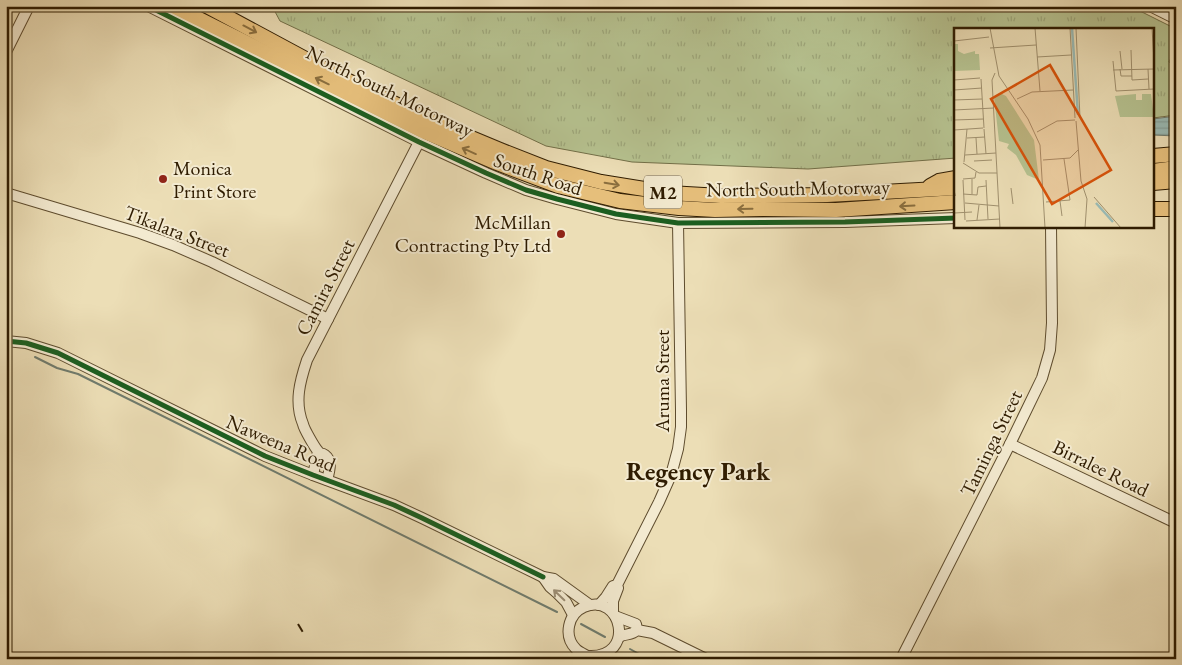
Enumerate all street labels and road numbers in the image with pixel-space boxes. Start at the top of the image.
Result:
street label: North South Motorway [302,39,478,143]
street label: South Road [490,147,587,202]
street label: North South Motorway [706,173,890,203]
road number: M2 [644,176,682,208]
street label: Tikalara Street [121,199,234,263]
street label: Camira Street [290,234,361,340]
street label: Aruma Street [649,329,675,433]
street label: Taminga Street [954,385,1028,500]
street label: Naweena Road [222,408,340,478]
street label: Birralee Road [1049,434,1154,503]

